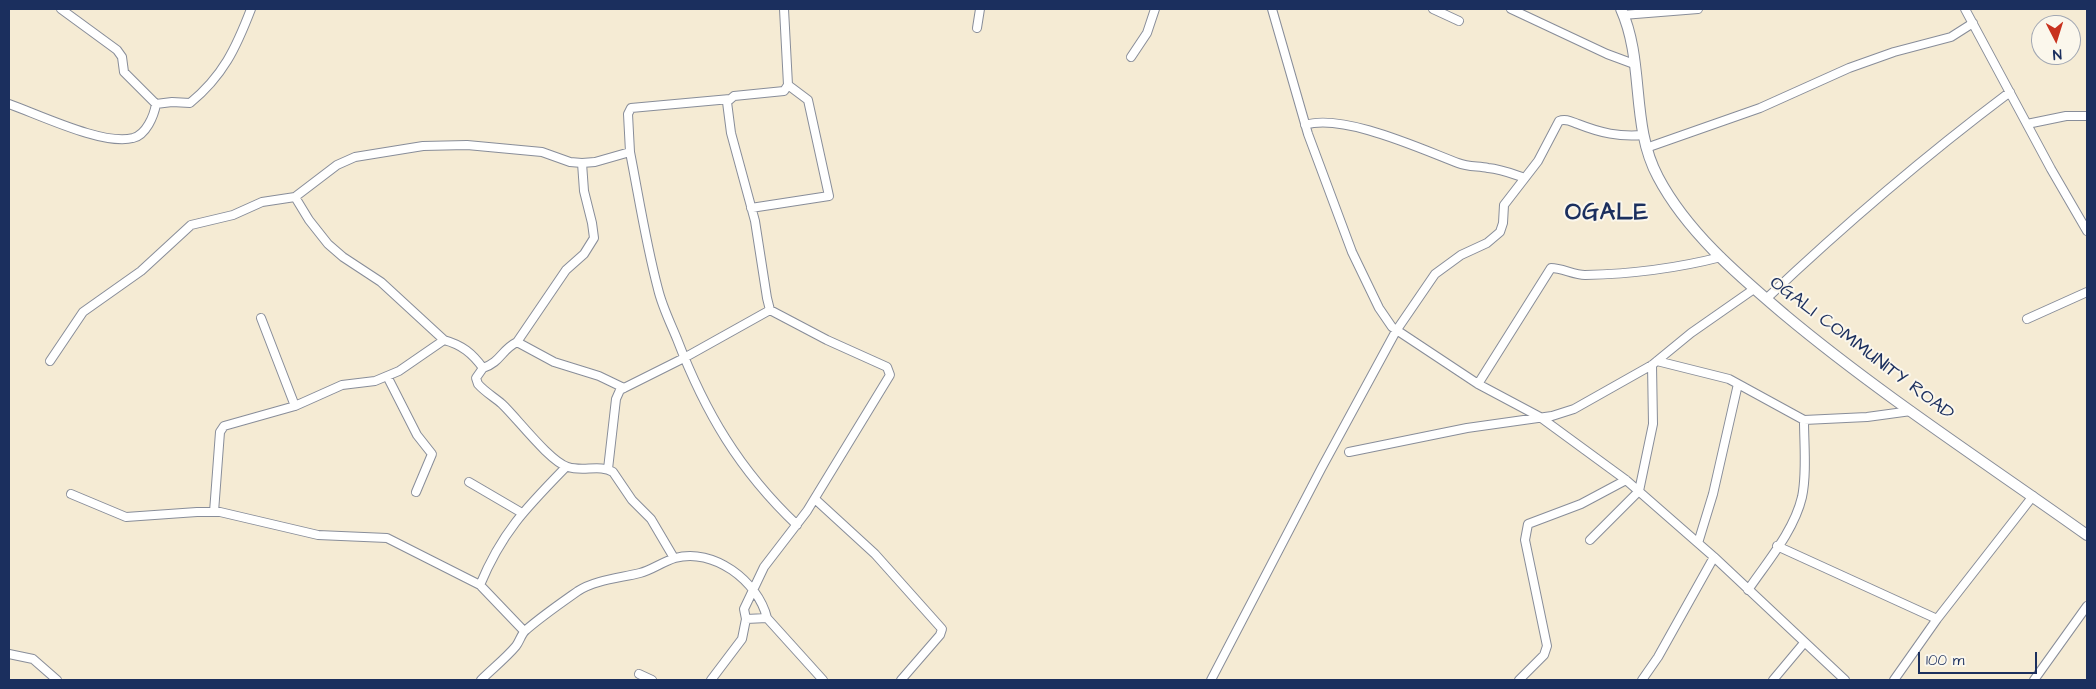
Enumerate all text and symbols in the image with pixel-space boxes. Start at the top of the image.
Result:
north arrow [2031,15,2081,65]
text: N [2052,44,2062,64]
district label: OGALE [1564,200,1650,228]
street label: OGALI COMMUNITY ROAD [1764,272,1958,426]
scale bar [1921,642,2040,674]
text: 100 m [1926,650,1965,671]

